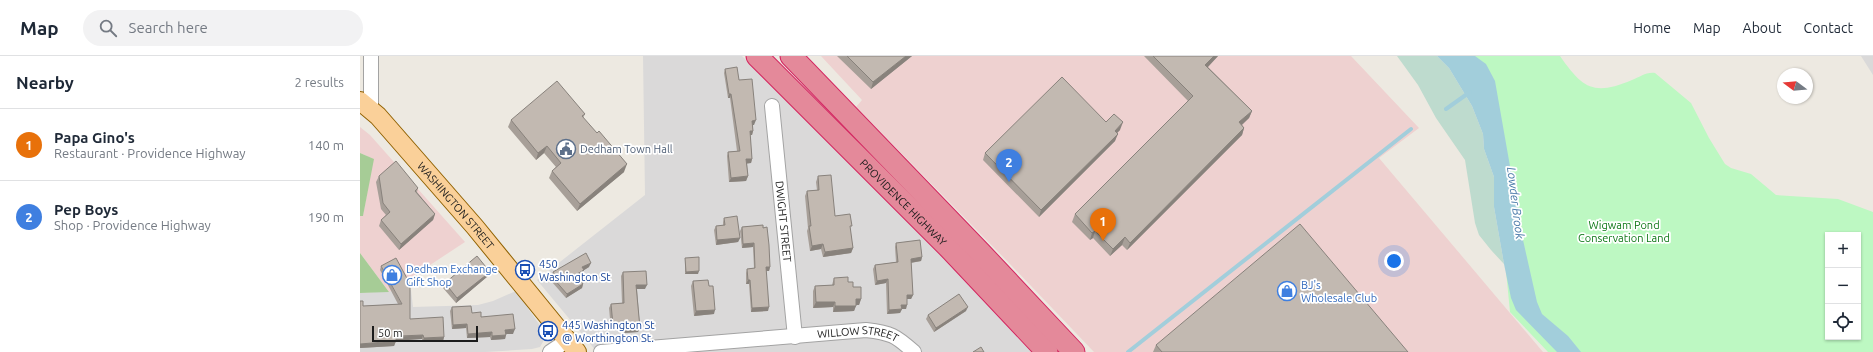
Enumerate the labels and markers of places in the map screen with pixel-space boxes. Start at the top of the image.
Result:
public building icon: Dedham Town Hall [555,138,577,160]
place label: Dedham Town Hall [580,143,673,155]
pin: 2 [996,149,1022,182]
pin: 1 [1090,208,1116,241]
place label: 450 Washington St [539,258,611,283]
bus stop icon: 450 Washington St [514,259,536,281]
place label: Dedham Exchange Gift Shop [406,263,498,288]
shop icon: Dedham Exchange Gift Shop [381,264,403,286]
place label: BJ's Wholesale Club [1301,279,1377,304]
shop icon: BJ's Wholesale Club [1276,280,1298,302]
place label: 445 Washington St @ Worthington St. [562,319,655,344]
bus stop icon: 445 Washington St @ Worthington St. [537,320,559,342]

